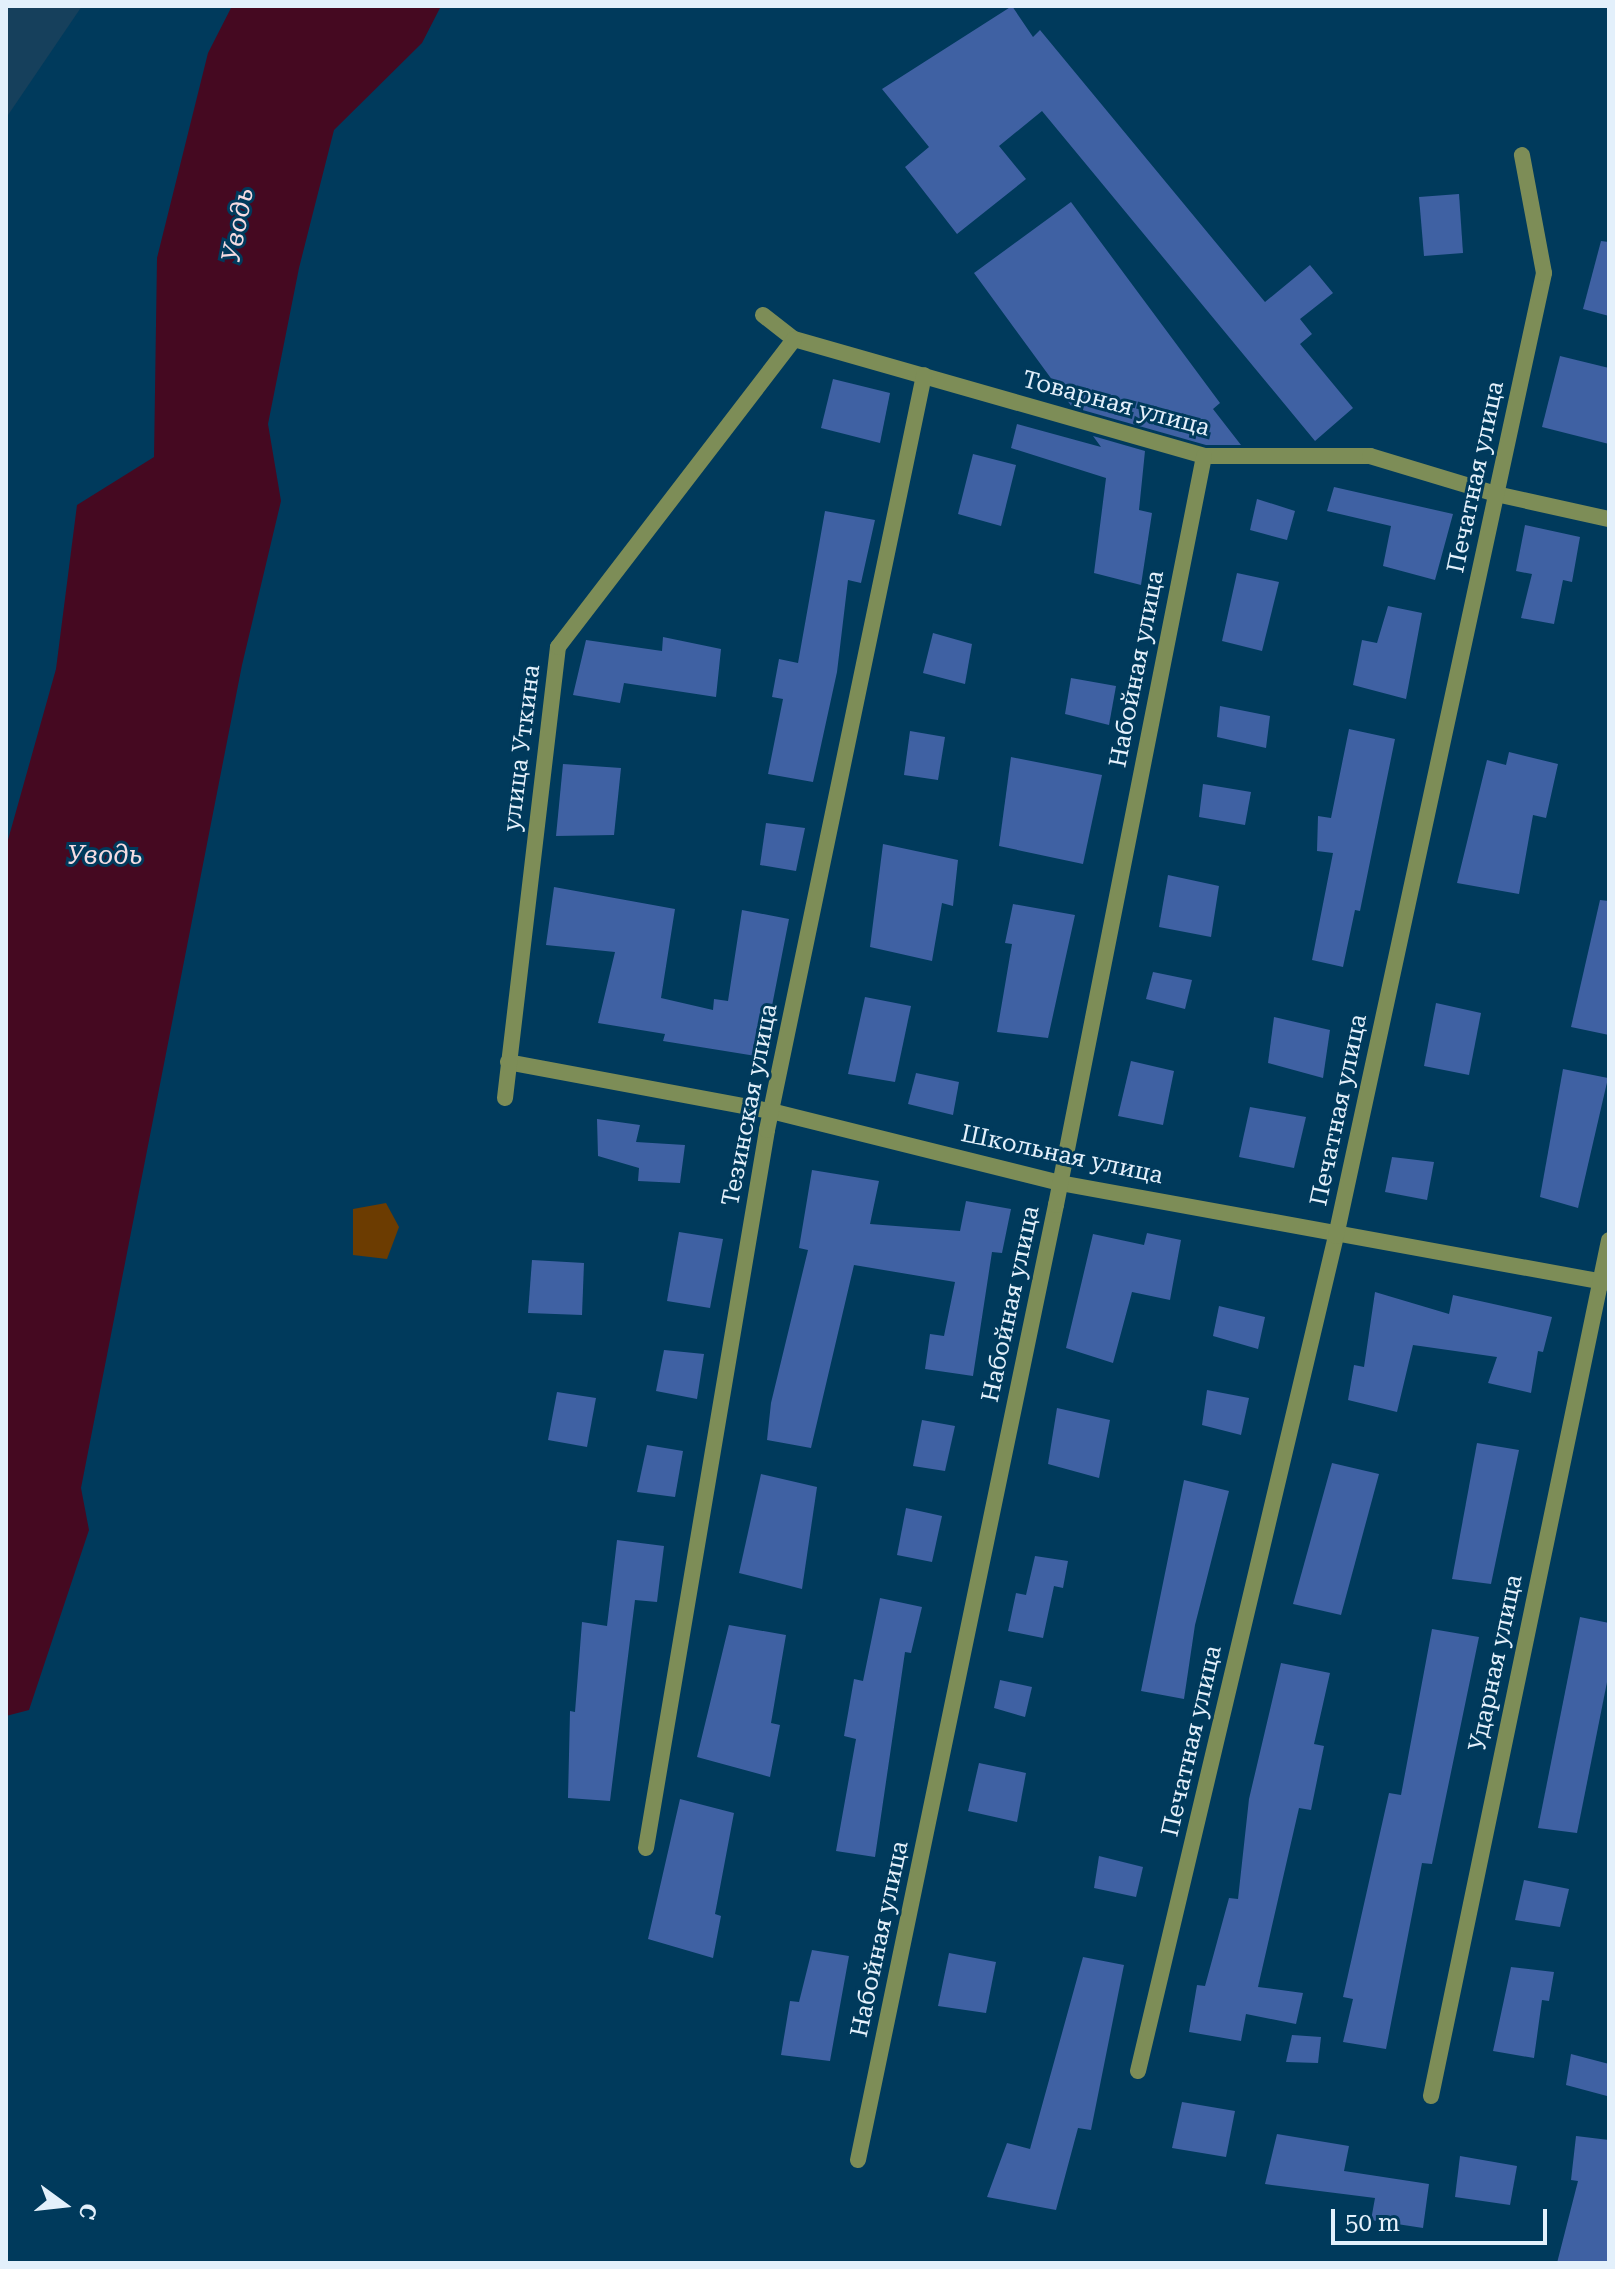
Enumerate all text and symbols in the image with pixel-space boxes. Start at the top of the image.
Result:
water label: Уводь [216,185,260,265]
street label: Товарная улица [1019,365,1213,443]
street label: Печатная улица [1442,379,1510,575]
street label: Набойная улица [1104,568,1170,770]
street label: улица Уткина [497,663,547,833]
water label: Уводь [67,840,143,872]
street label: Тезинская улица [716,1001,784,1209]
street label: Печатная улица [1305,1012,1373,1208]
street label: Школьная улица [958,1119,1166,1191]
street label: Набойная улица [976,1203,1046,1405]
street label: Ударная улица [1463,1572,1529,1754]
street label: Печатная улица [1156,1643,1228,1839]
street label: Набойная улица [845,1838,915,2040]
north arrow [24,2165,104,2245]
scale bar [1335,2193,1551,2243]
text: С [74,2201,102,2222]
text: 50 m [1345,2209,1400,2237]

